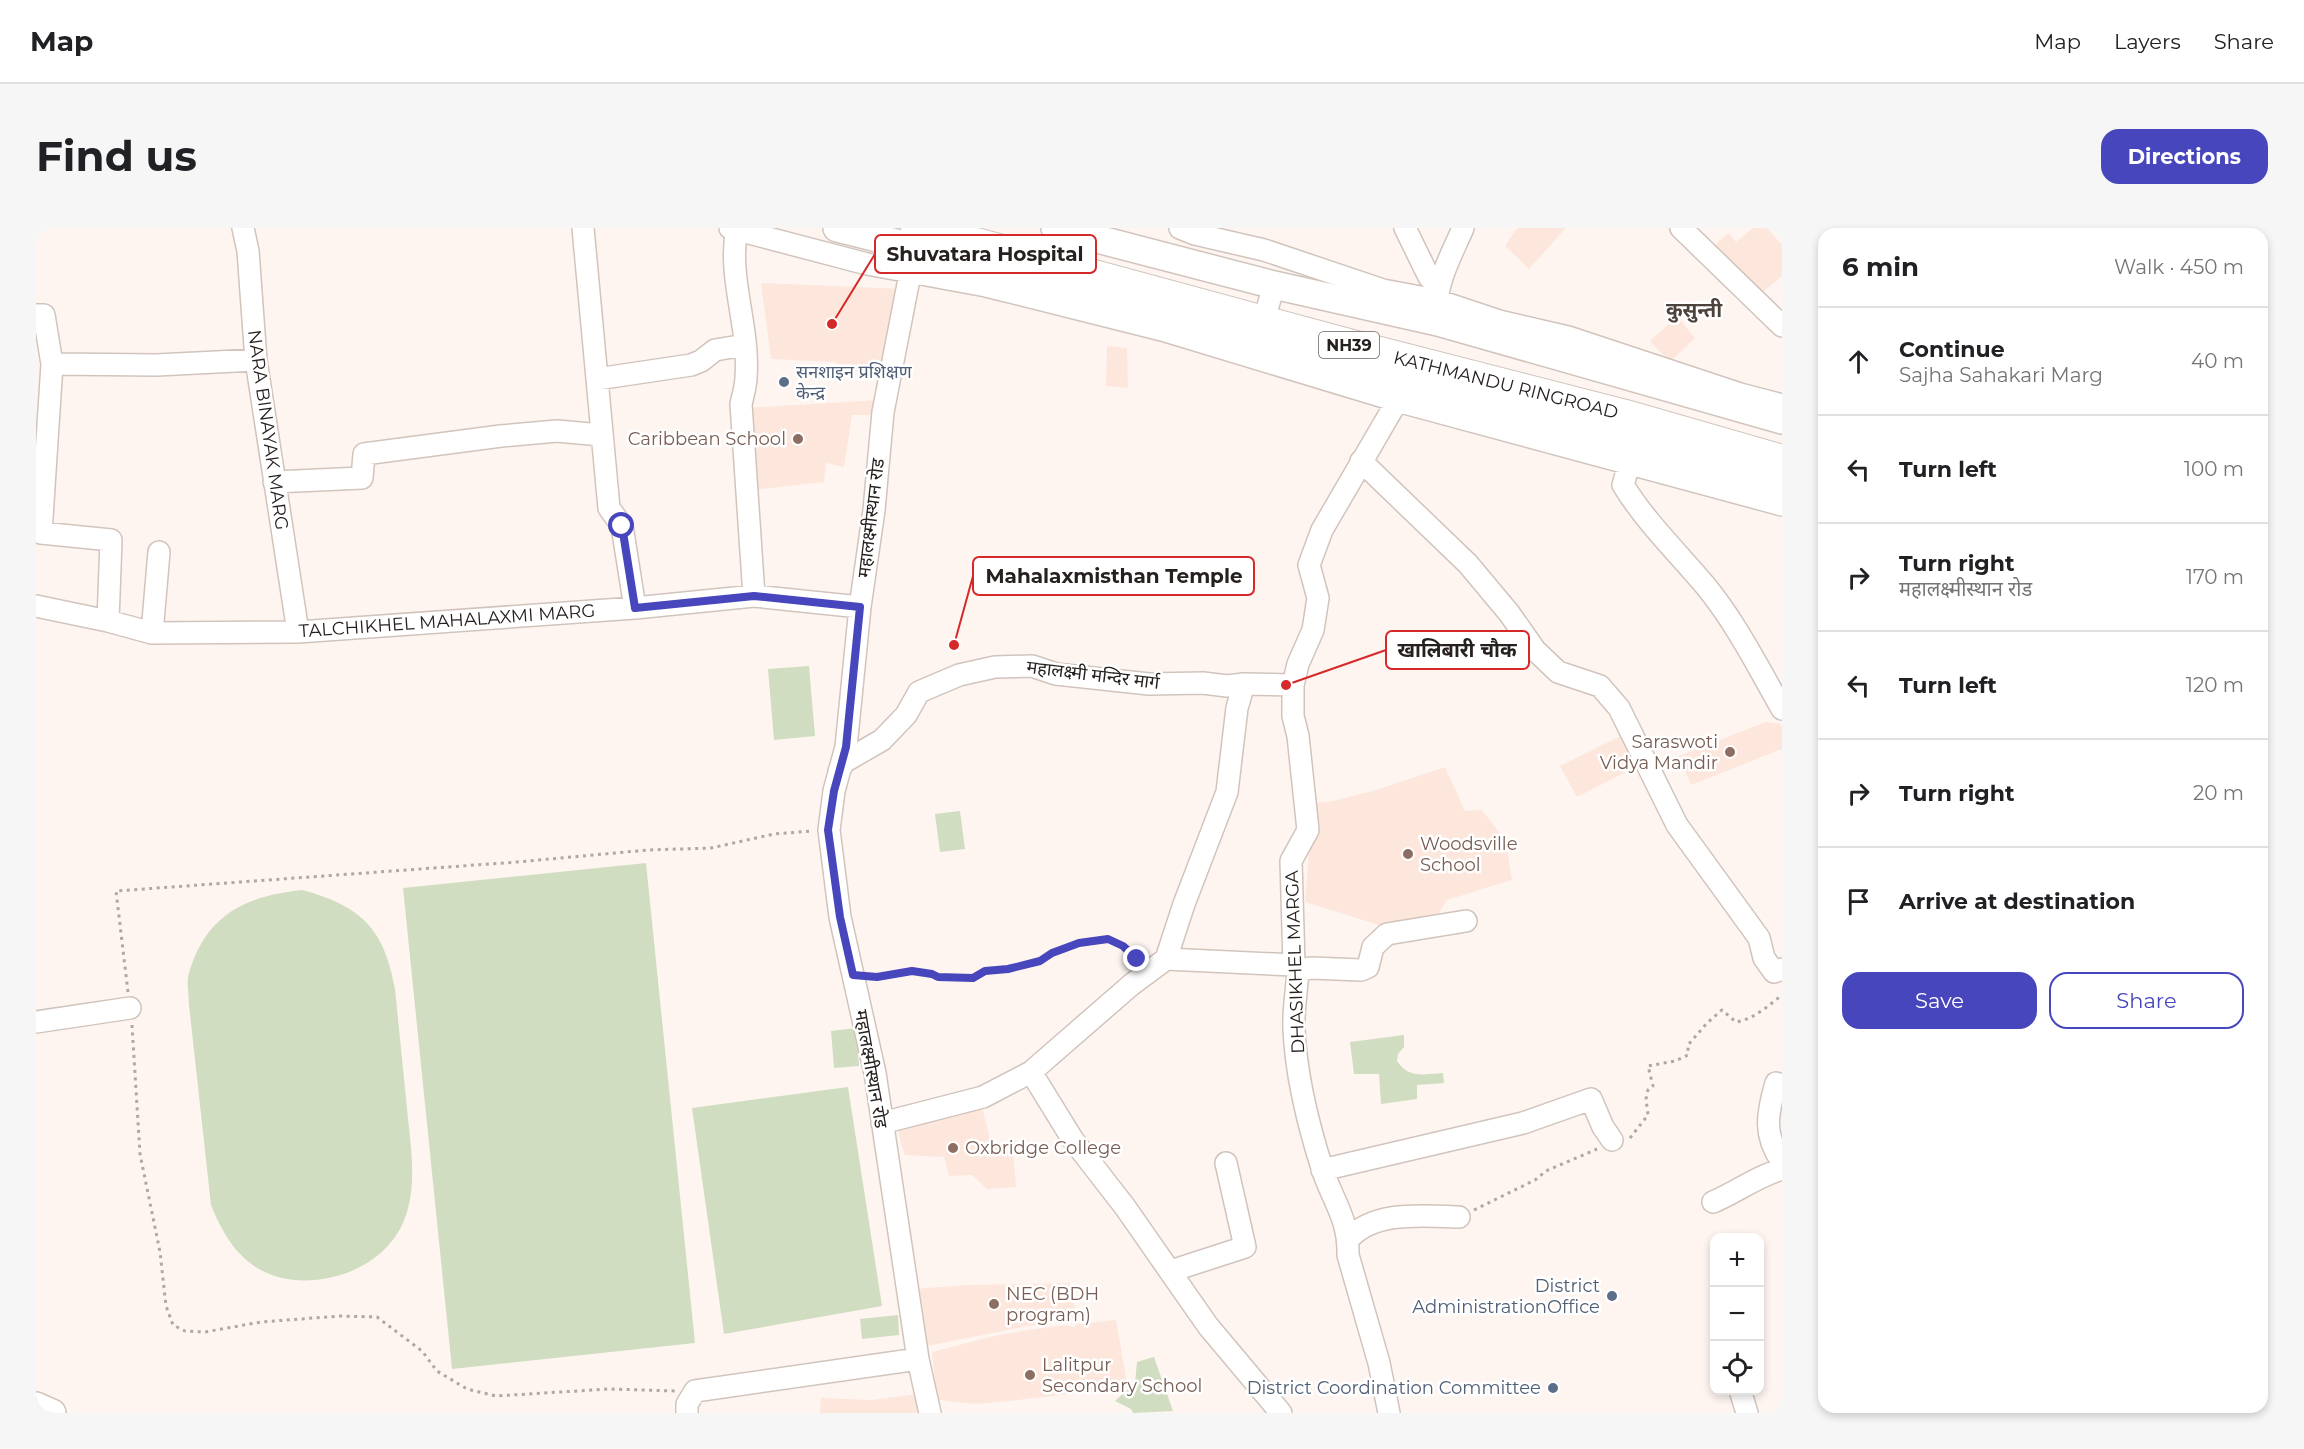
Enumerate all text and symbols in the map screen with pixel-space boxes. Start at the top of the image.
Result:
text: Map [30,24,93,58]
text: Map [2034,29,2081,54]
text: Layers [2114,29,2181,54]
text: Share [2214,29,2274,54]
button: Directions [2101,129,2268,184]
text: Find us [36,130,197,182]
callout: Shuvatara Hospital [875,235,1096,273]
text: Shuvatara Hospital [886,242,1084,266]
text: 6 min [1842,251,1919,283]
text: Walk · 450 m [2114,255,2244,279]
district label: कुसुन्ती [1666,298,1723,323]
street label: NARA BINAYAK MARG [243,328,293,532]
road number: NH39 [1319,332,1379,358]
text: Continue [1899,336,2005,363]
icon: ahead [1842,345,1875,378]
street label: KATHMANDU RINGROAD [1391,346,1621,424]
text: 40 m [2191,349,2244,373]
place label: सनशाइन प्रशिक्षण केन्द्र [796,361,913,404]
text: Sajha Sahakari Marg [1899,363,2103,387]
marker: सनशाइन प्रशिक्षण केन्द्र [777,375,791,389]
place label: Caribbean School [628,428,786,450]
marker: Caribbean School [791,432,805,446]
icon: left [1842,453,1875,486]
text: Turn left [1899,456,1997,483]
street label: महालक्ष्मीस्थान रोड [853,457,889,579]
text: 100 m [2184,457,2244,481]
route start [608,512,634,538]
text: Turn right [1899,550,2014,577]
callout: Mahalaxmisthan Temple [973,557,1254,595]
icon: right [1842,561,1875,594]
text: Mahalaxmisthan Temple [985,564,1243,588]
text: 170 m [2186,565,2244,589]
text: महालक्ष्मीस्थान रोड [1899,577,2032,601]
street label: TALCHIKHEL MAHALAXMI MARG [298,600,596,642]
callout: खालिबारी चौक [1386,631,1529,669]
text: खालिबारी चौक [1398,638,1517,662]
street label: महालक्ष्मी मन्दिर मार्ग [1025,656,1162,694]
icon: left [1842,669,1875,702]
text: Turn left [1899,672,1997,699]
text: 120 m [2186,673,2244,697]
place label: Saraswoti Vidya Mandir [1600,731,1718,774]
marker: Saraswoti Vidya Mandir [1723,745,1737,759]
icon: right [1842,777,1875,810]
text: Turn right [1899,780,2014,807]
text: 20 m [2193,781,2244,805]
place label: Woodsville School [1420,833,1518,876]
marker: Woodsville School [1401,847,1415,861]
street label: DHASIKHEL MARGA [1281,870,1309,1054]
icon: arrive [1842,885,1875,918]
text: Arrive at destination [1899,888,2135,915]
route end [1123,945,1149,971]
button: Save [1842,972,2037,1029]
button: Share [2049,972,2244,1029]
street label: महालक्ष्मीस्थान रोड [850,1008,892,1130]
place label: Oxbridge College [965,1137,1121,1159]
marker: Oxbridge College [946,1141,960,1155]
map controls [1710,1233,1764,1395]
button: + [1710,1233,1764,1287]
place label: District AdministrationOffice [1412,1275,1600,1318]
place label: NEC (BDH program) [1006,1283,1099,1326]
button: − [1710,1287,1764,1341]
marker: District AdministrationOffice [1605,1289,1619,1303]
marker: NEC (BDH program) [987,1297,1001,1311]
button: locate [1710,1341,1764,1395]
place label: Lalitpur Secondary School [1042,1354,1202,1397]
marker: Lalitpur Secondary School [1023,1368,1037,1382]
place label: District Coordination Committee [1247,1377,1541,1399]
marker: District Coordination Committee [1546,1381,1560,1395]

